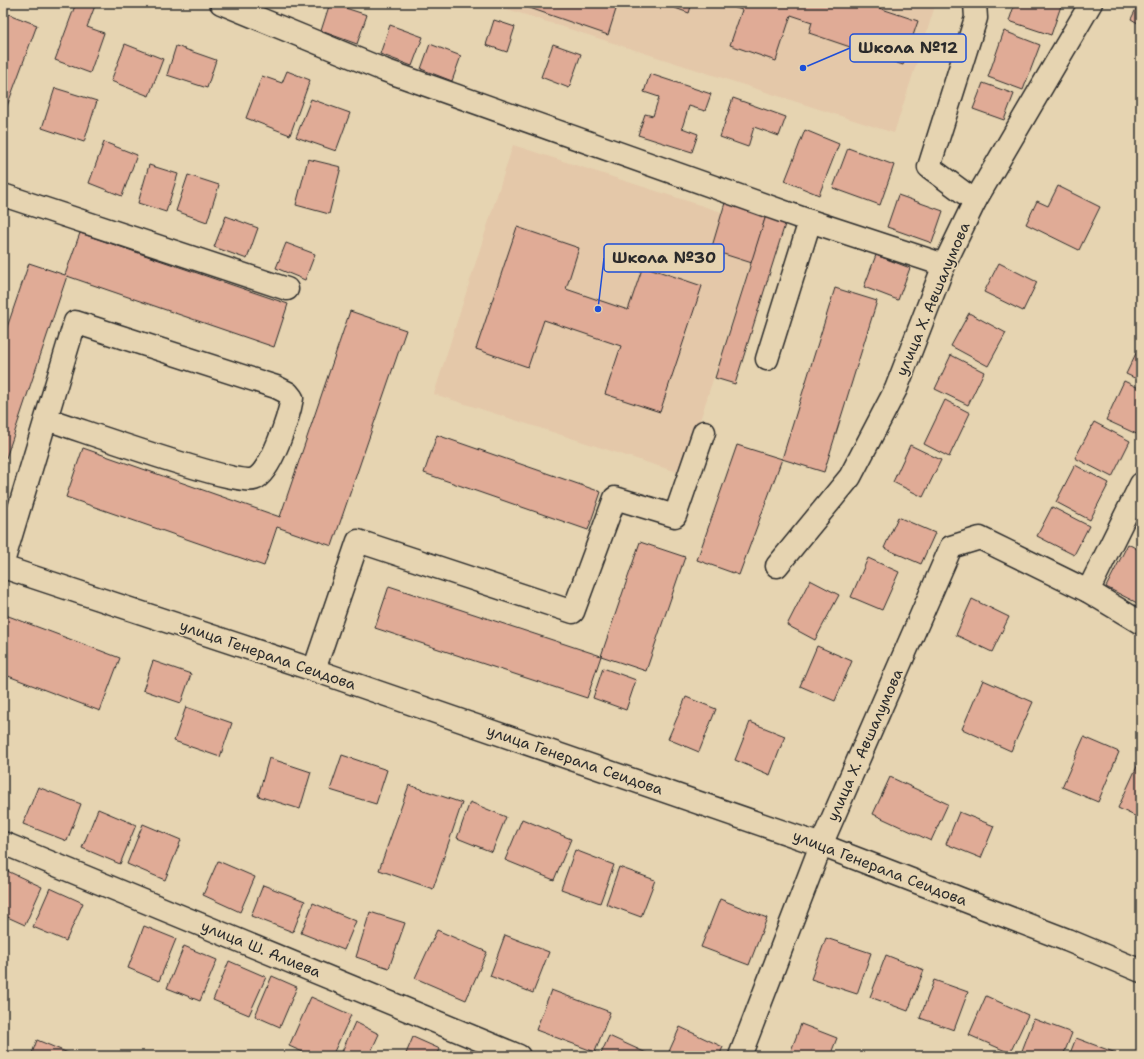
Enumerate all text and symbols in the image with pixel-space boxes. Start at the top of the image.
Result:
callout: Школа №12 [850,34,966,62]
text: Школа №12 [858,37,958,58]
street label: улица Х. Авшалумова [892,219,975,379]
callout: Школа №30 [604,244,724,272]
text: Школа №30 [612,247,716,268]
street label: улица Генерала Сеидова [177,615,359,695]
street label: улица Х. Авшалумова [822,665,908,824]
street label: улица Генерала Сеидова [484,720,666,800]
street label: улица Генерала Сеидова [790,825,971,911]
street label: улица Ш. Алиева [198,916,324,982]

